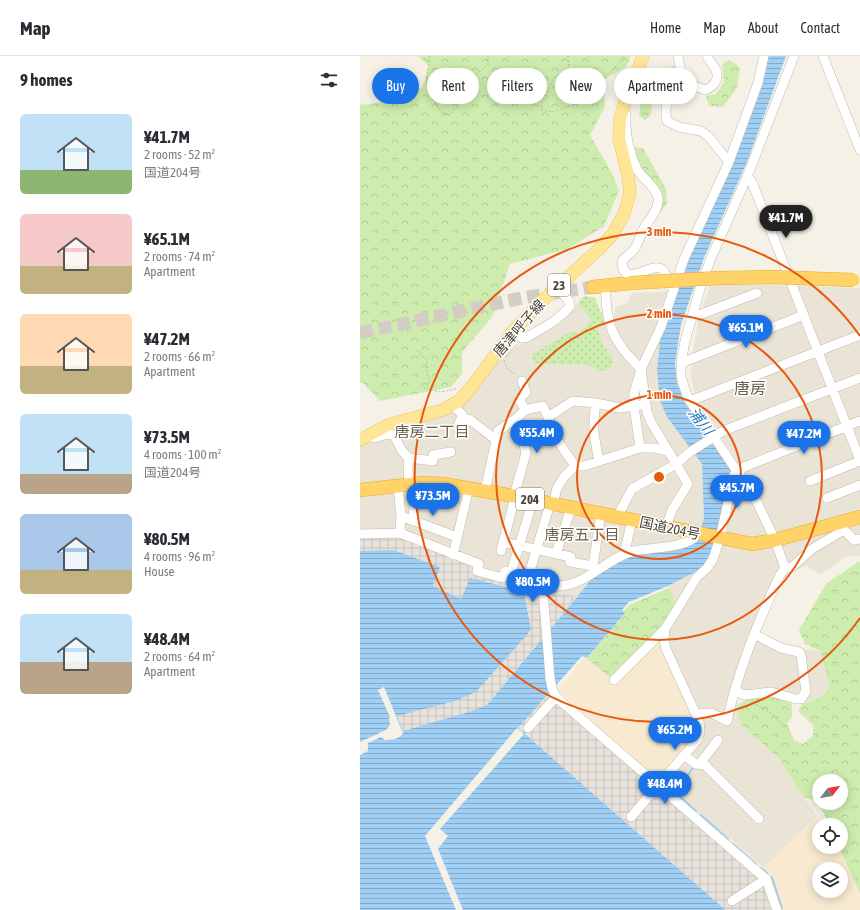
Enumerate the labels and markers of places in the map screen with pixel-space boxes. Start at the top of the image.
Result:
pin: ¥41.7M [753,205,819,239]
pin: ¥65.1M [713,315,779,349]
pin: ¥55.4M [504,420,570,454]
pin: ¥47.2M [771,421,837,455]
centre of rings [652,470,666,484]
pin: ¥45.7M [704,475,770,509]
pin: ¥73.5M [400,483,466,517]
pin: ¥80.5M [500,569,566,603]
pin: ¥65.2M [642,717,708,751]
pin: ¥48.4M [632,771,698,805]

